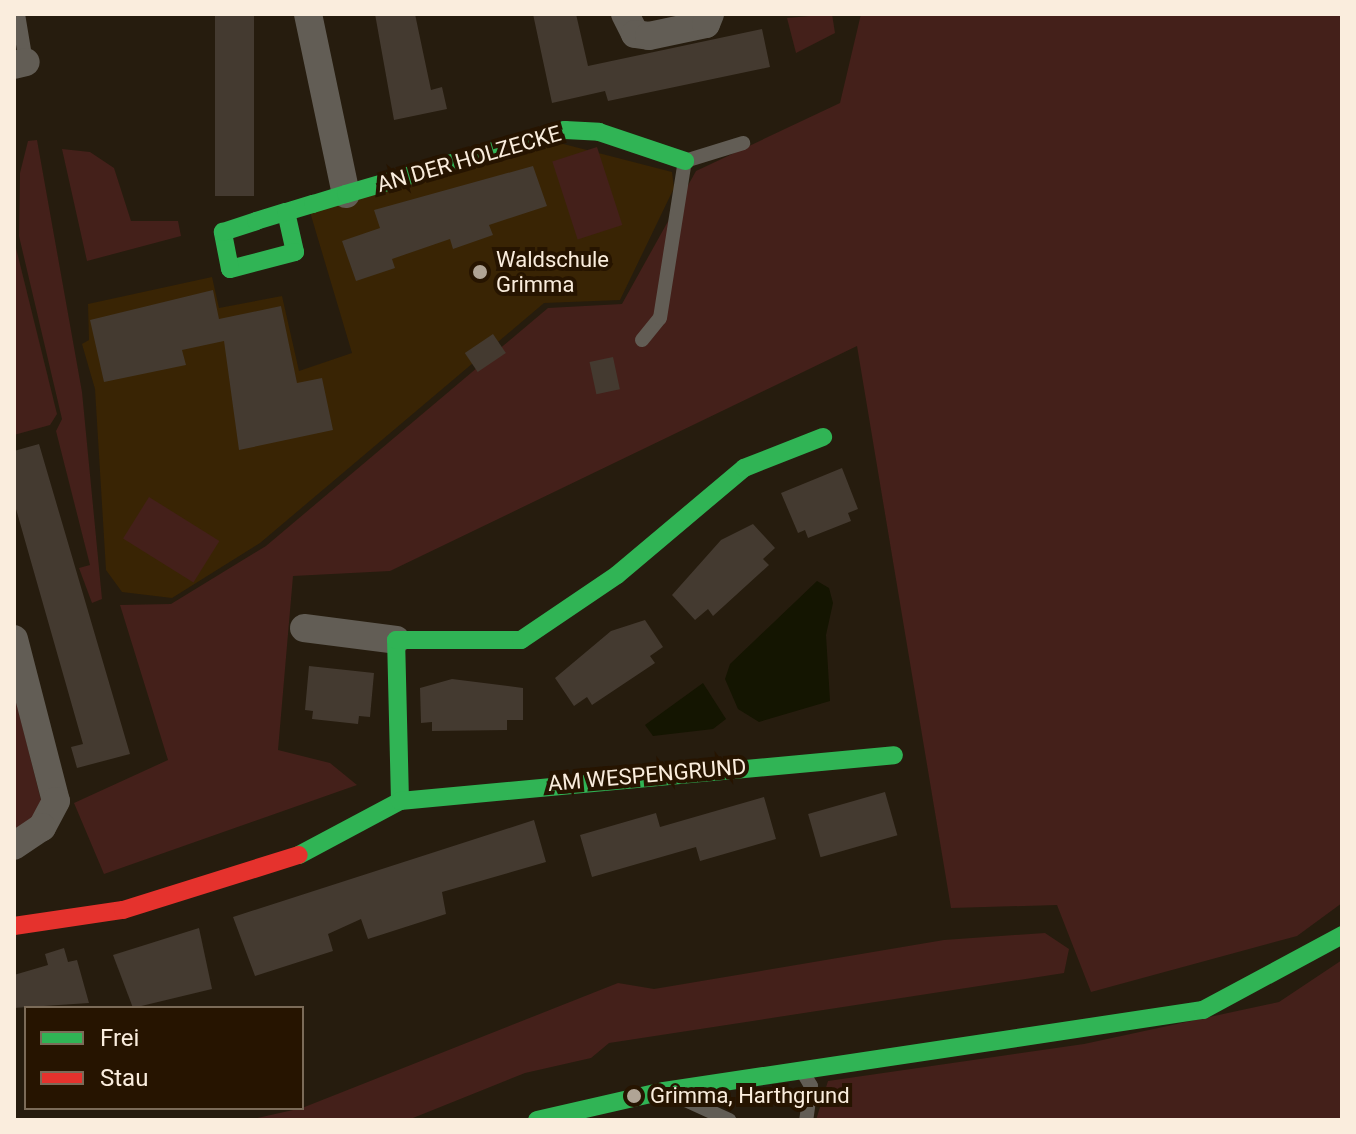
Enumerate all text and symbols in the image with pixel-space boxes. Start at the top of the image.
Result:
street label: AN DER HOLZECKE [374,120,564,198]
place label: Waldschule Grimma [496,246,609,298]
marker: Waldschule Grimma [471,263,489,281]
street label: AM WESPENGRUND [547,753,747,797]
legend [24,1006,304,1110]
text: Frei [100,1024,139,1052]
text: Stau [100,1064,148,1092]
place label: Grimma, Harthgrund [650,1083,850,1109]
marker: Grimma, Harthgrund [625,1087,643,1105]

